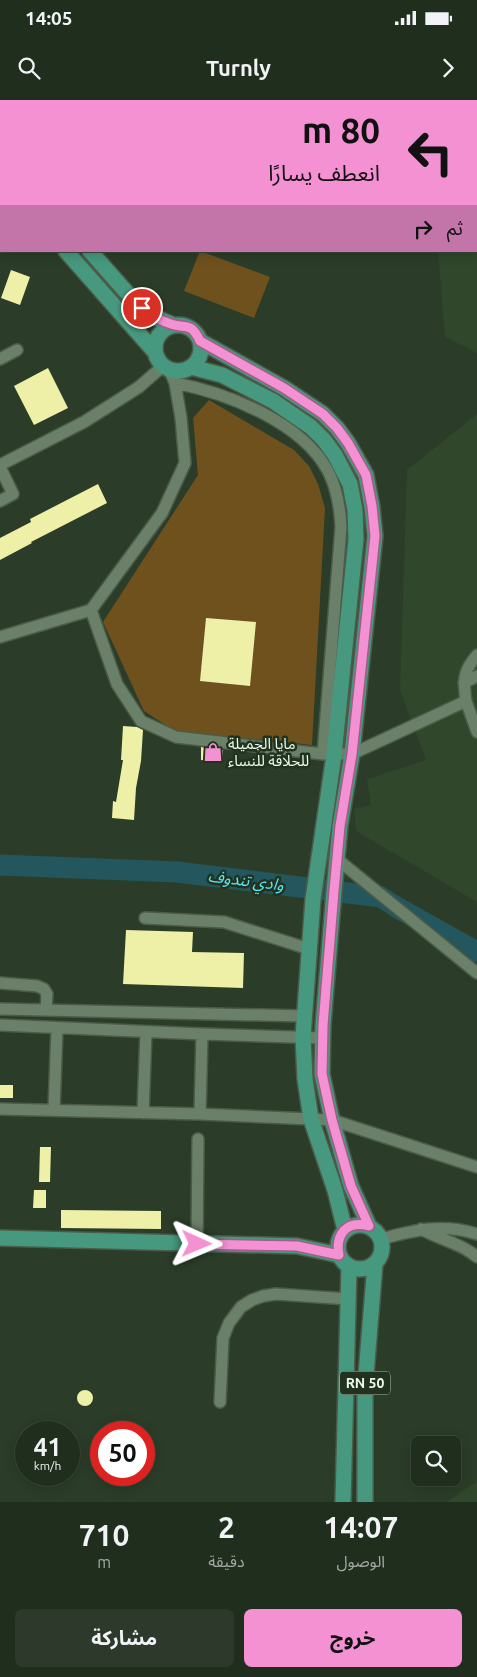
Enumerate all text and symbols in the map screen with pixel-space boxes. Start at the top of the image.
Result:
text: 14:05 [25,7,73,29]
icon: search [15,54,43,82]
icon: forward [434,54,462,82]
text: Turnly [206,55,271,80]
text: 80 m [302,110,380,150]
icon: left [398,120,463,185]
text: انعطف يسارًا [268,160,380,185]
icon: right [409,215,437,243]
text: ثم [447,217,463,239]
pin [121,287,163,329]
icon: arrive [128,294,156,322]
place label: مايا الجميلة للحلاقة للنساء [228,735,309,769]
shop icon: مايا الجميلة للحلاقة للنساء [202,741,224,763]
water label: وادي تندوف [207,866,285,898]
position arrow [170,1217,222,1269]
road number: RN 50 [340,1372,390,1395]
speed limit sign: 50 [90,1421,155,1486]
text: 41 [33,1433,62,1461]
map controls [411,1436,461,1486]
button: search [411,1436,461,1486]
text: km/h [34,1459,61,1472]
text: 2 [218,1510,235,1544]
text: 14:07 [323,1510,398,1544]
text: 710 [79,1518,129,1552]
text: دقيقة [208,1552,245,1570]
text: الوصول [336,1552,385,1570]
text: m [97,1553,111,1571]
button: مشاركة [15,1609,234,1667]
button: خروج [244,1609,462,1667]

